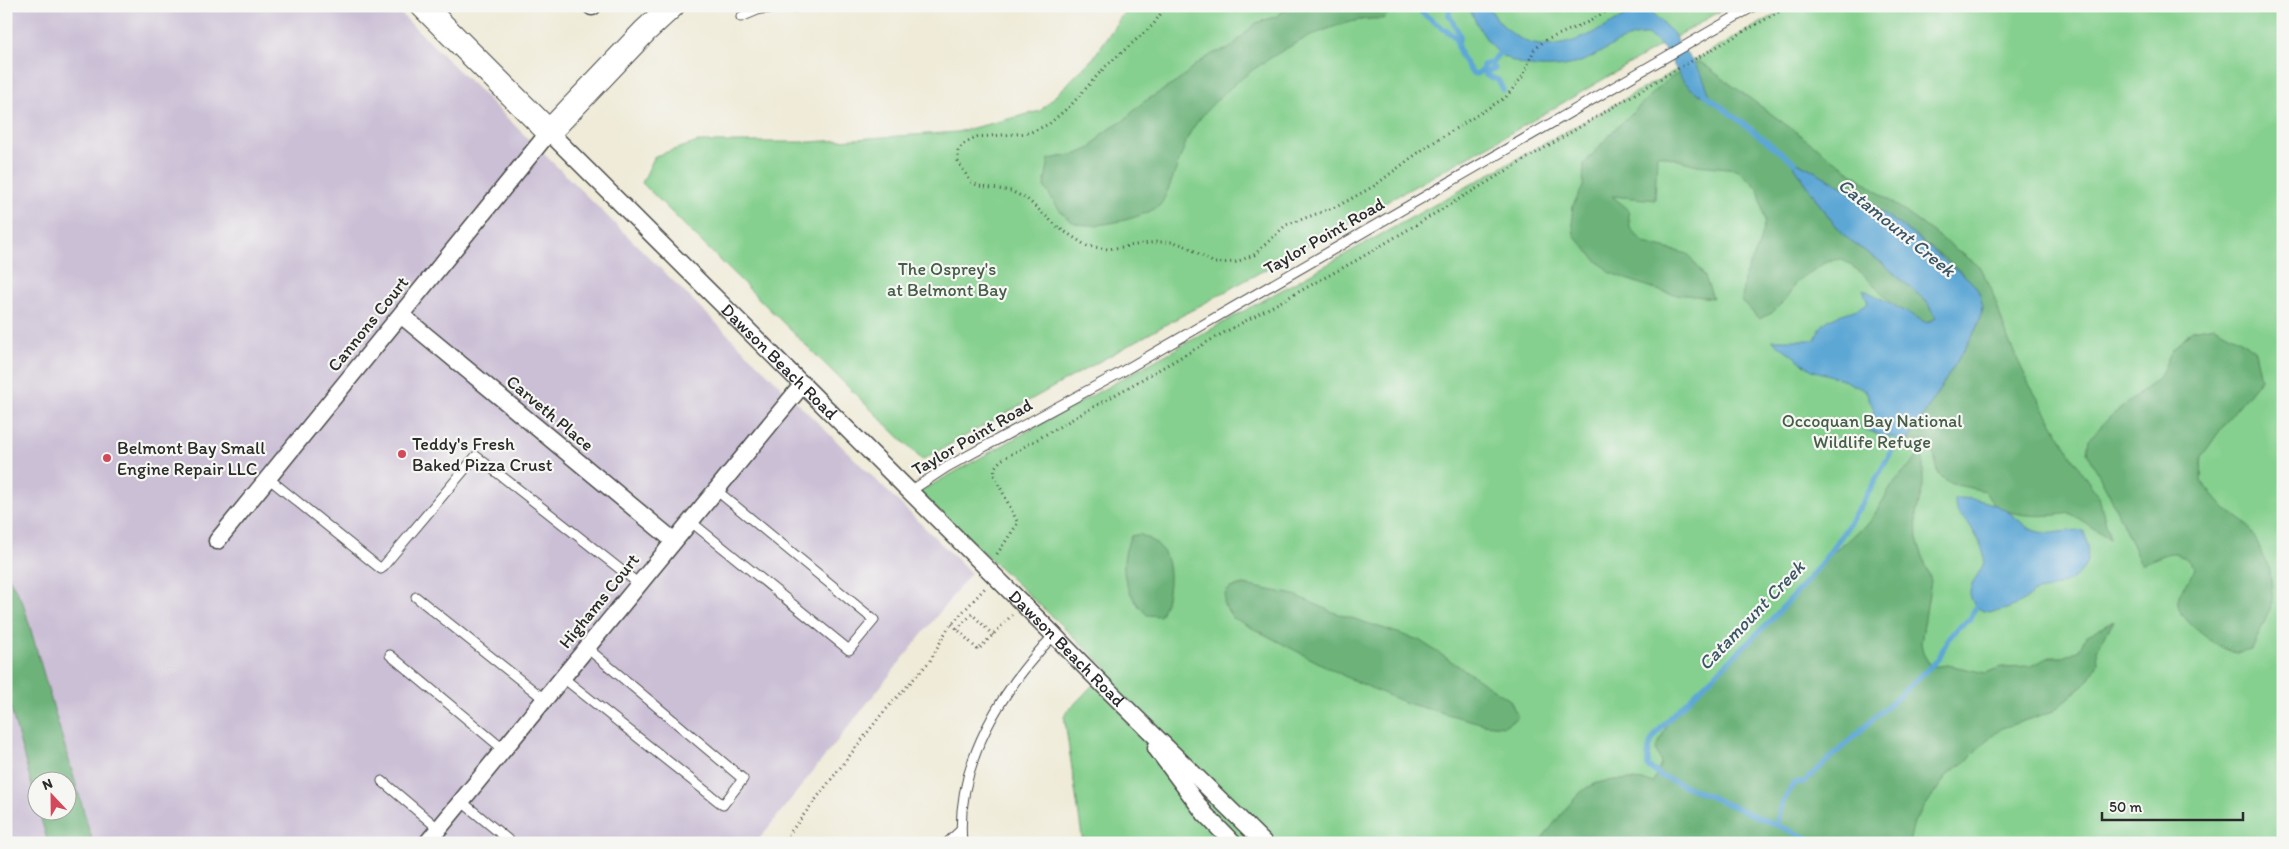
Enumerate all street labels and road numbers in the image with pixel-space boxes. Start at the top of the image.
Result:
street label: Taylor Point Road [1260,192,1388,279]
street label: Cannons Court [323,272,413,376]
street label: Dawson Beach Road [716,299,843,424]
street label: Carveth Place [502,370,598,456]
street label: Taylor Point Road [908,393,1036,480]
street label: Highams Court [554,549,644,653]
street label: Dawson Beach Road [1004,585,1130,712]

